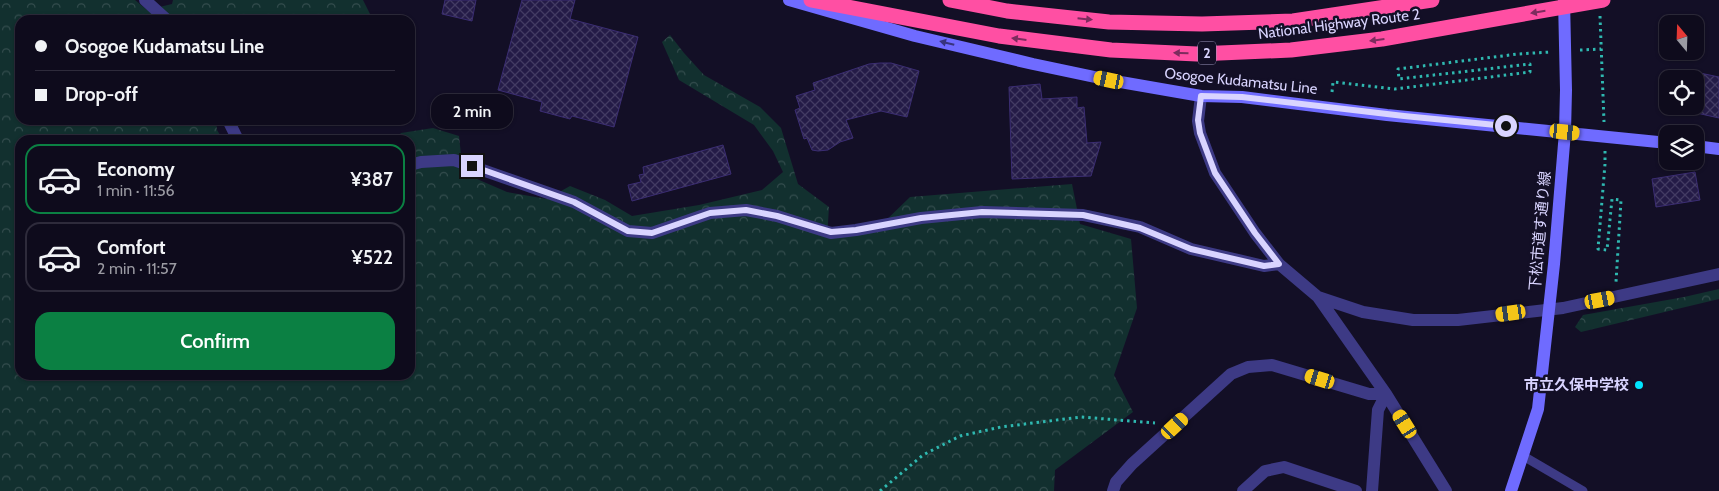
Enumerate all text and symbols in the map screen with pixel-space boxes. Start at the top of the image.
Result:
street label: National Highway Route 2 [1257,5,1421,43]
one-way arrow [1529,8,1545,16]
north arrow [1659,15,1704,60]
map controls [1659,15,1704,170]
one-way arrow [1077,16,1093,24]
text: Osogoe Kudamatsu Line [65,35,264,58]
one-way arrow [1011,35,1027,43]
one-way arrow [1369,36,1385,44]
one-way arrow [940,39,955,47]
road number: 2 [1198,42,1216,64]
one-way arrow [1172,49,1188,57]
street label: Osogoe Kudamatsu Line [1164,64,1319,98]
car [1092,70,1125,90]
button: locate [1659,70,1704,115]
text: Drop-off [65,83,138,106]
callout: 2 min [431,94,513,128]
text: 2 min [453,102,491,121]
route start [1495,115,1517,137]
car [1549,123,1580,141]
button: layers [1659,125,1704,170]
route end [461,155,483,177]
icon: car [37,157,82,202]
text: Economy [97,158,175,181]
text: ¥387 [350,168,393,191]
street label: 下松市道す通り線 [1526,170,1554,292]
text: 1 min · 11:56 [97,181,175,200]
icon: car [37,235,82,280]
text: Comfort [97,236,166,259]
text: ¥522 [352,246,393,269]
text: 2 min · 11:57 [97,259,177,278]
car [1583,290,1616,310]
car [1495,303,1526,323]
button: Confirm [35,312,395,370]
car [1303,367,1336,391]
place label: 市立久保中学校 [1524,376,1629,394]
marker: 市立久保中学校 [1633,379,1645,391]
car [1390,407,1419,441]
car [1158,410,1191,442]

